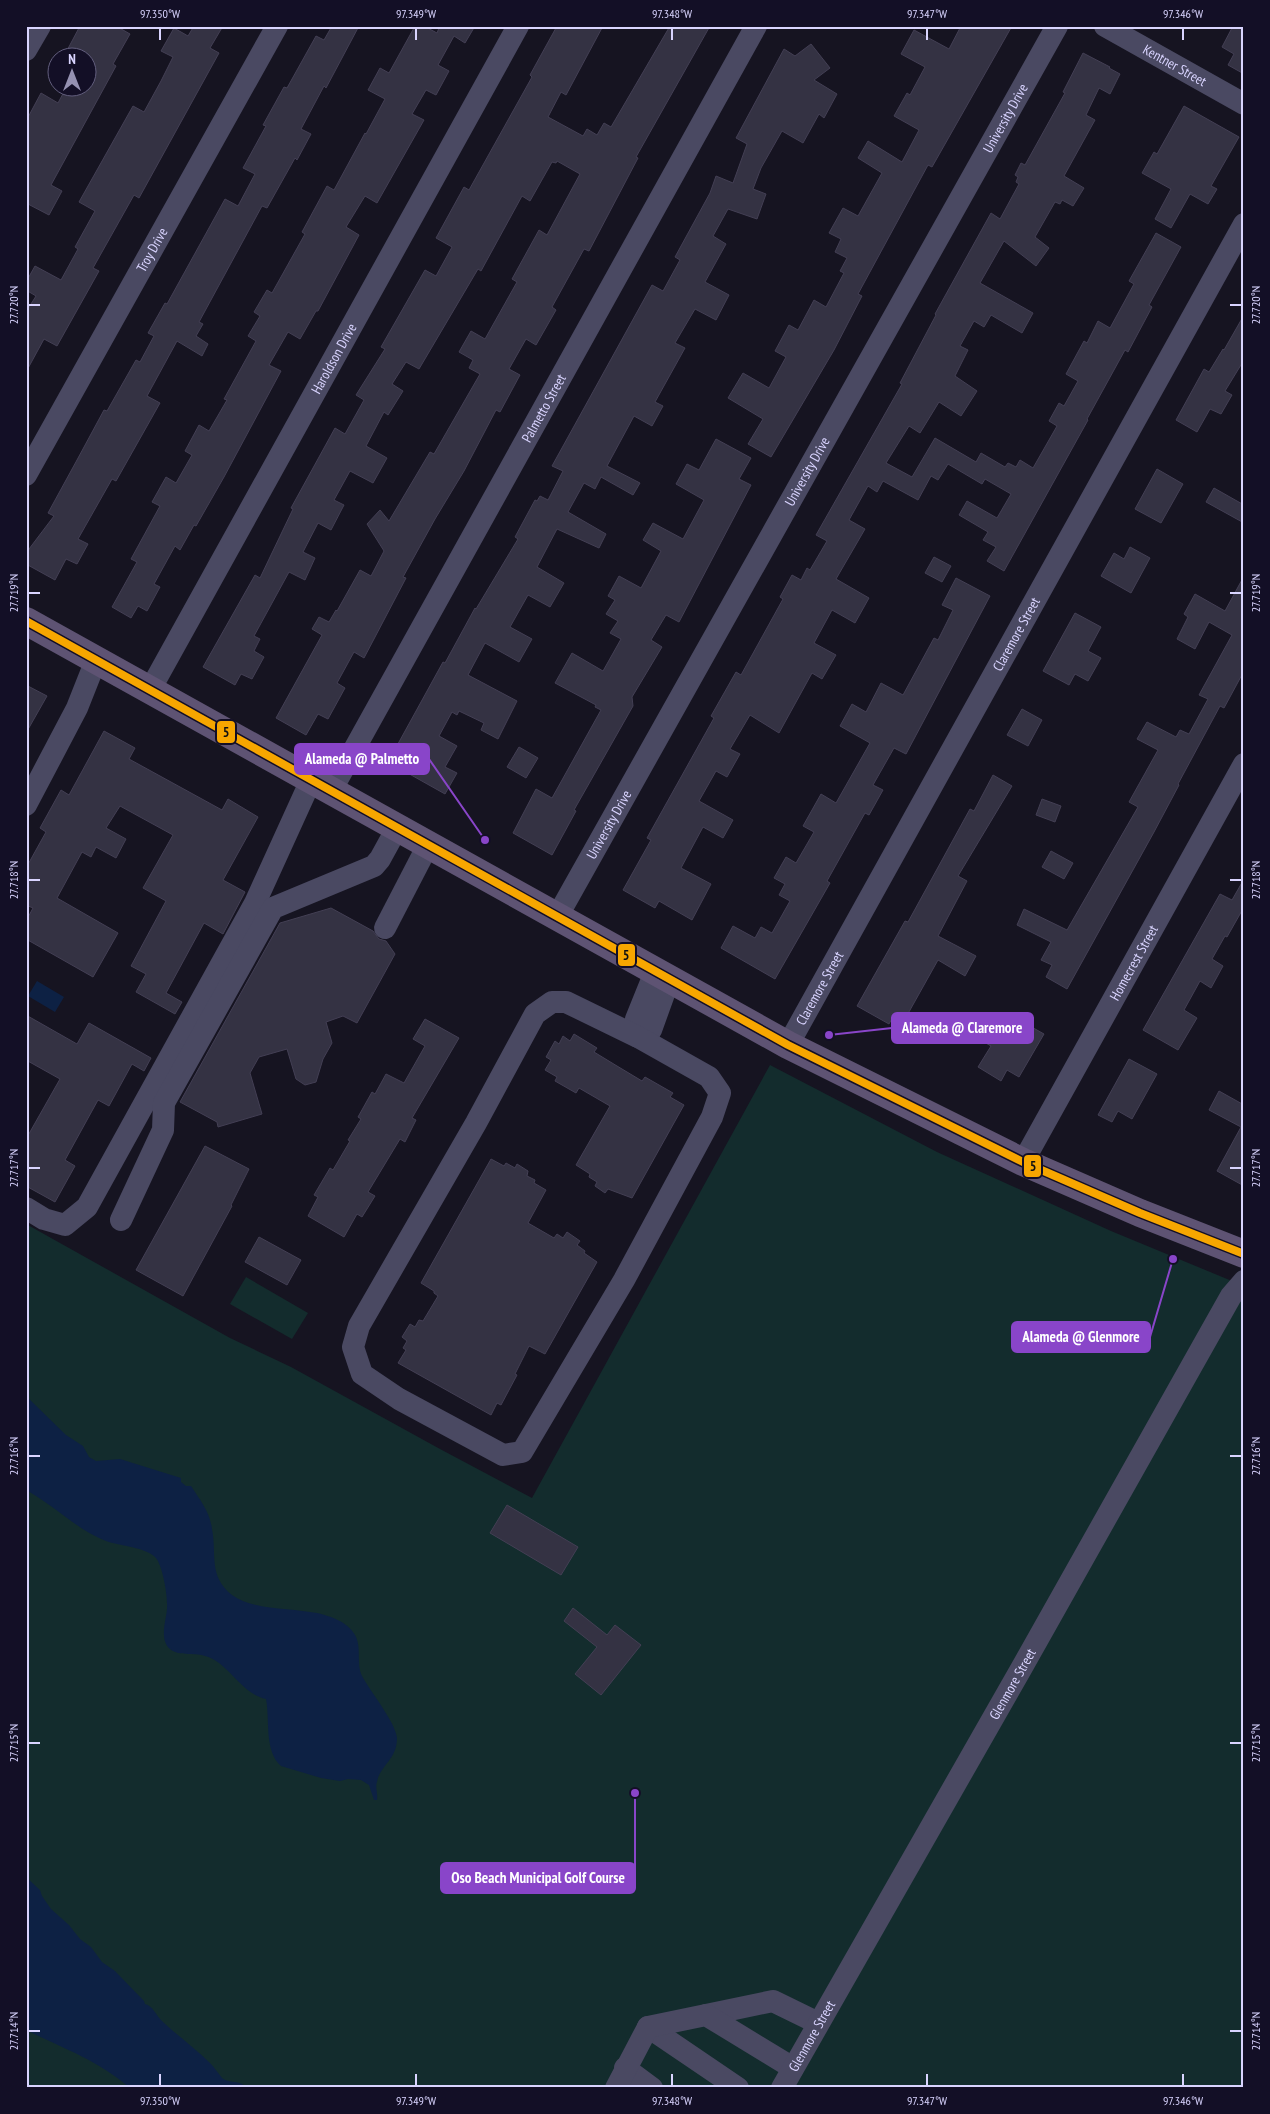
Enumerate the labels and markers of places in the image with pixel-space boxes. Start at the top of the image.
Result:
callout: Alameda @ Palmetto [295,744,429,774]
callout: Alameda @ Claremore [892,1013,1033,1043]
callout: Alameda @ Glenmore [1012,1322,1150,1352]
callout: Oso Beach Municipal Golf Course [441,1863,635,1893]

